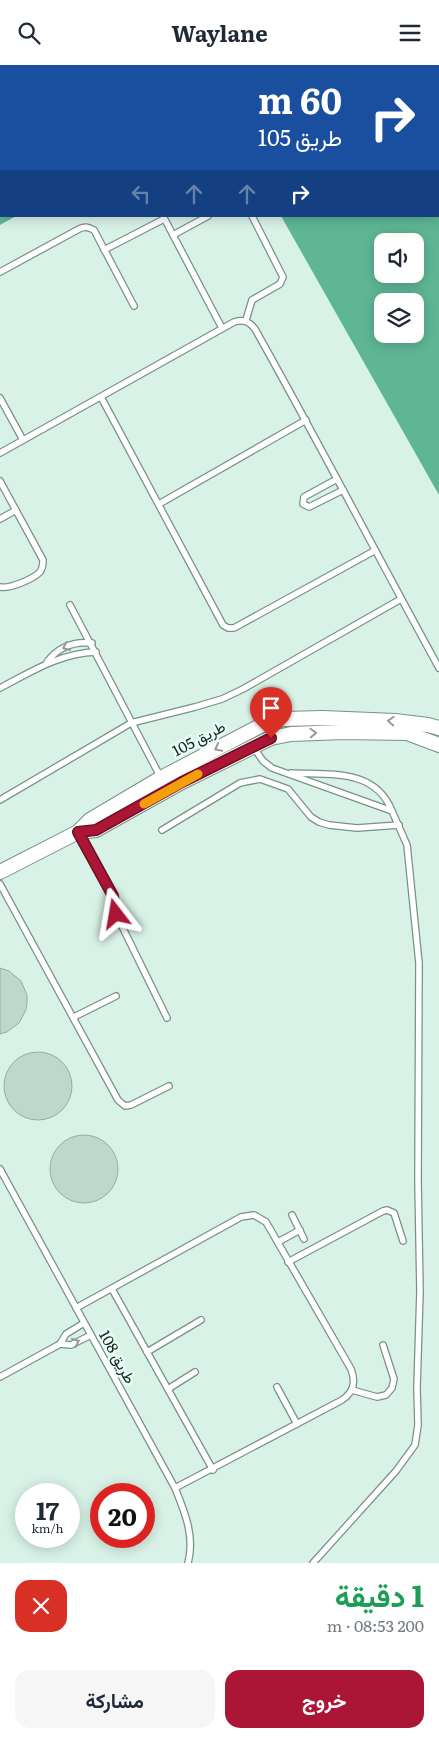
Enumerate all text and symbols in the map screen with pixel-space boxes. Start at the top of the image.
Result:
text: Waylane [171,16,268,49]
icon: search [15,19,43,47]
icon: menu [396,19,424,47]
text: 60 m [258,73,342,125]
icon: right [360,85,425,150]
text: طريق 105 [258,120,342,153]
icon: left [127,180,155,208]
icon: ahead [180,180,208,208]
icon: ahead [233,180,261,208]
icon: right [286,180,314,208]
map controls [374,233,424,343]
button: sound [374,233,424,283]
button: layers [374,293,424,343]
one-way arrow [62,641,71,652]
pin [250,687,292,738]
icon: arrive [257,694,285,722]
street label: طريق 105 [168,714,229,761]
one-way arrow [387,716,395,727]
one-way arrow [310,727,318,738]
one-way arrow [214,742,223,752]
position arrow [89,887,141,939]
street label: طريق 108 [94,1325,143,1387]
one-way arrow [71,1338,80,1349]
speed limit sign: 20 [90,1483,155,1548]
text: 17 [36,1491,59,1528]
text: km/h [32,1519,63,1537]
text: 1 دقيقة [335,1572,424,1616]
button: close [15,1580,67,1632]
text: 200 m · 08:53 [327,1613,424,1637]
button: مشاركة [15,1670,215,1728]
button: خروج [225,1670,424,1728]

